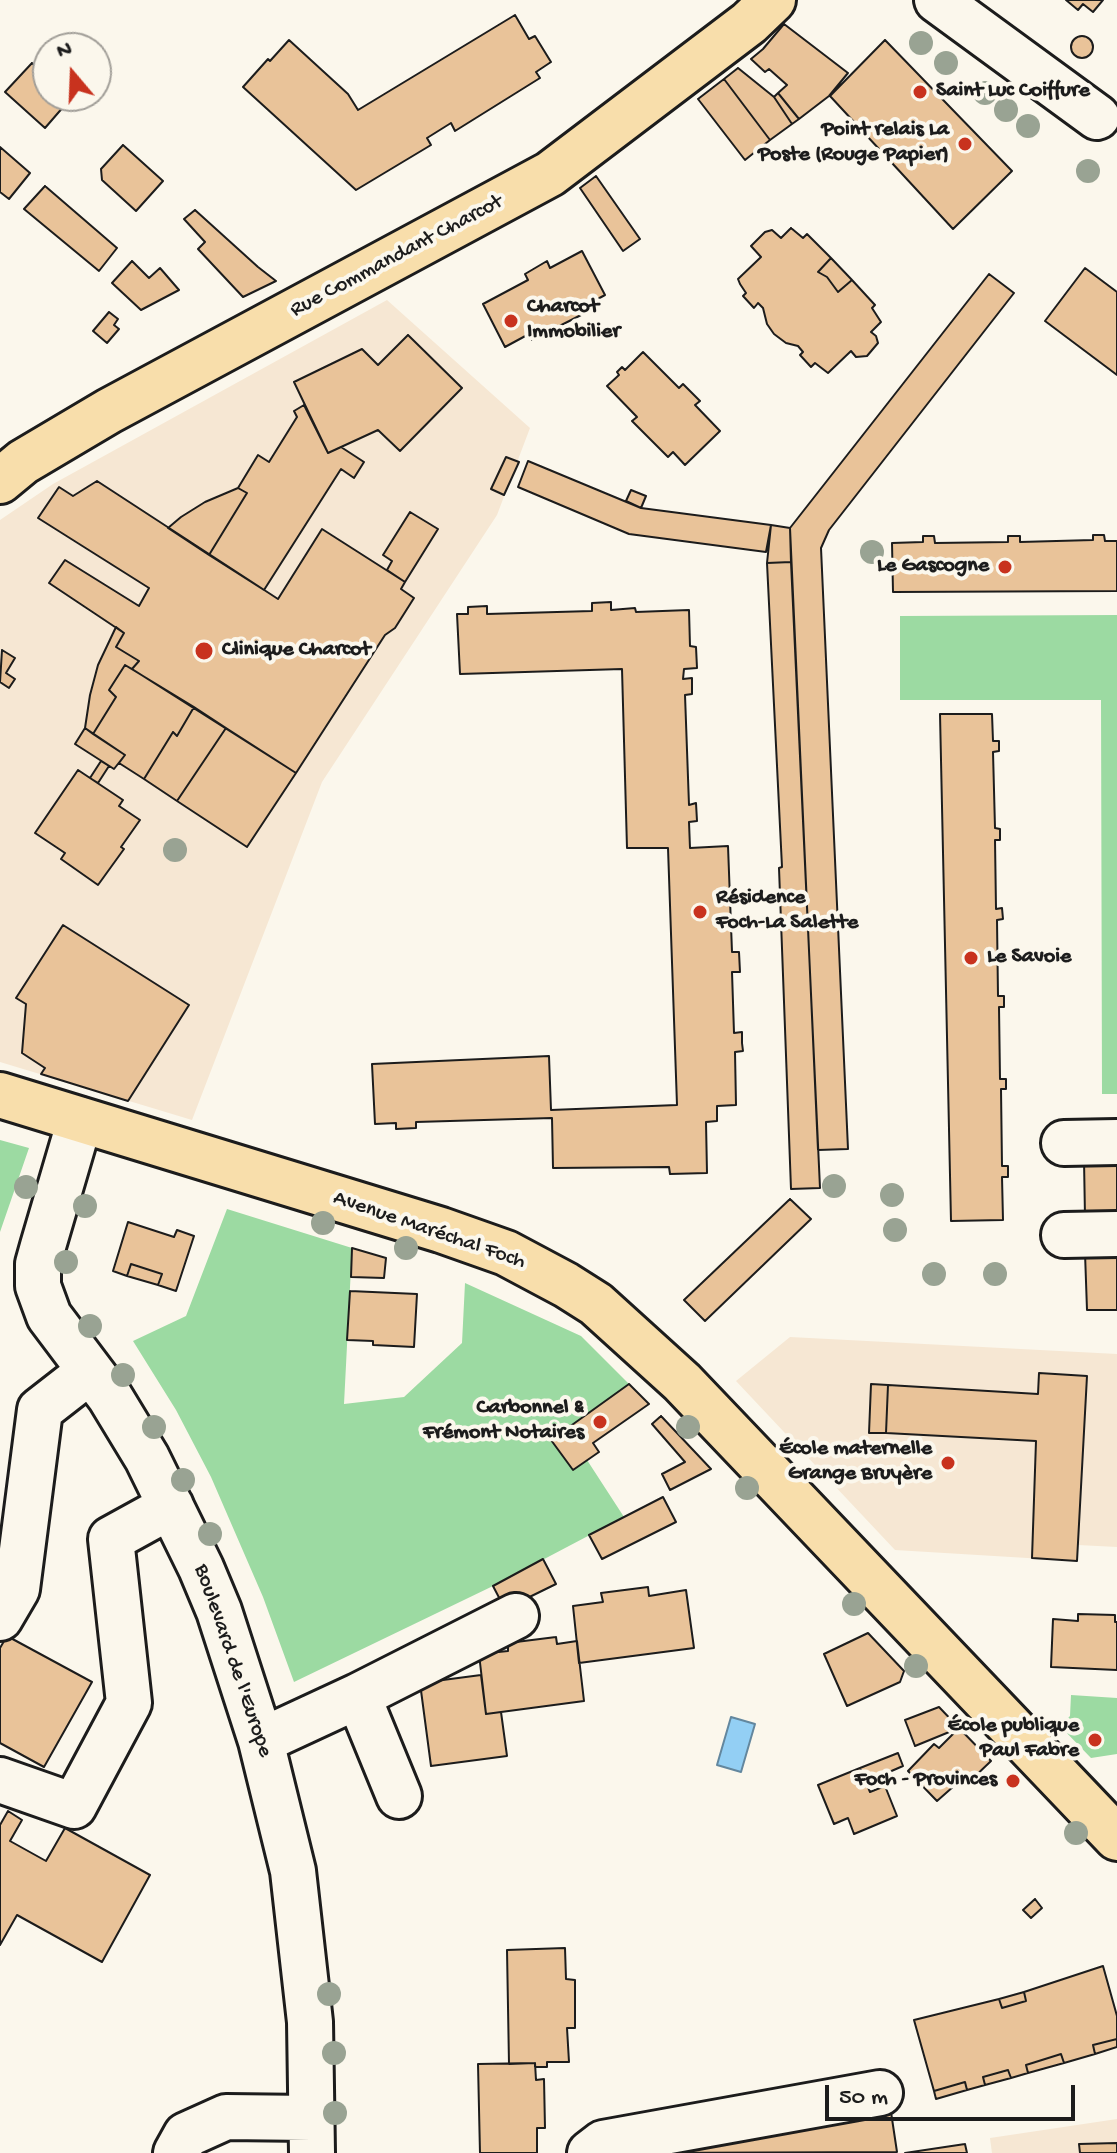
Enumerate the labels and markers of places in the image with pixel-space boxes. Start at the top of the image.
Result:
place label: Saint Luc Coiffure [936,79,1090,105]
marker: Saint Luc Coiffure [911,83,929,101]
place label: Point relais La Poste (Rouge Papier) [758,118,949,170]
marker: Point relais La Poste (Rouge Papier) [956,135,974,153]
place label: Charcot Immobilier [527,295,620,346]
marker: Charcot Immobilier [502,312,520,330]
place label: Le Gascogne [877,554,989,580]
marker: Le Gascogne [996,558,1014,576]
place label: Clinique Charcot [222,638,370,664]
marker: Clinique Charcot [193,640,215,662]
place label: Résidence Foch-La Salette [716,886,858,938]
marker: Résidence Foch-La Salette [691,903,709,921]
place label: Le Savoie [987,945,1071,971]
marker: Le Savoie [962,949,980,967]
place label: Carbonnel & Frémont Notaires [423,1396,584,1448]
marker: Carbonnel & Frémont Notaires [591,1413,609,1431]
place label: École maternelle Grange Bruyère [779,1437,932,1488]
marker: École maternelle Grange Bruyère [939,1454,957,1472]
place label: École publique Paul Fabre [948,1714,1079,1766]
marker: École publique Paul Fabre [1086,1731,1104,1749]
place label: Foch - Provinces [854,1768,997,1794]
marker: Foch - Provinces [1004,1772,1022,1790]

